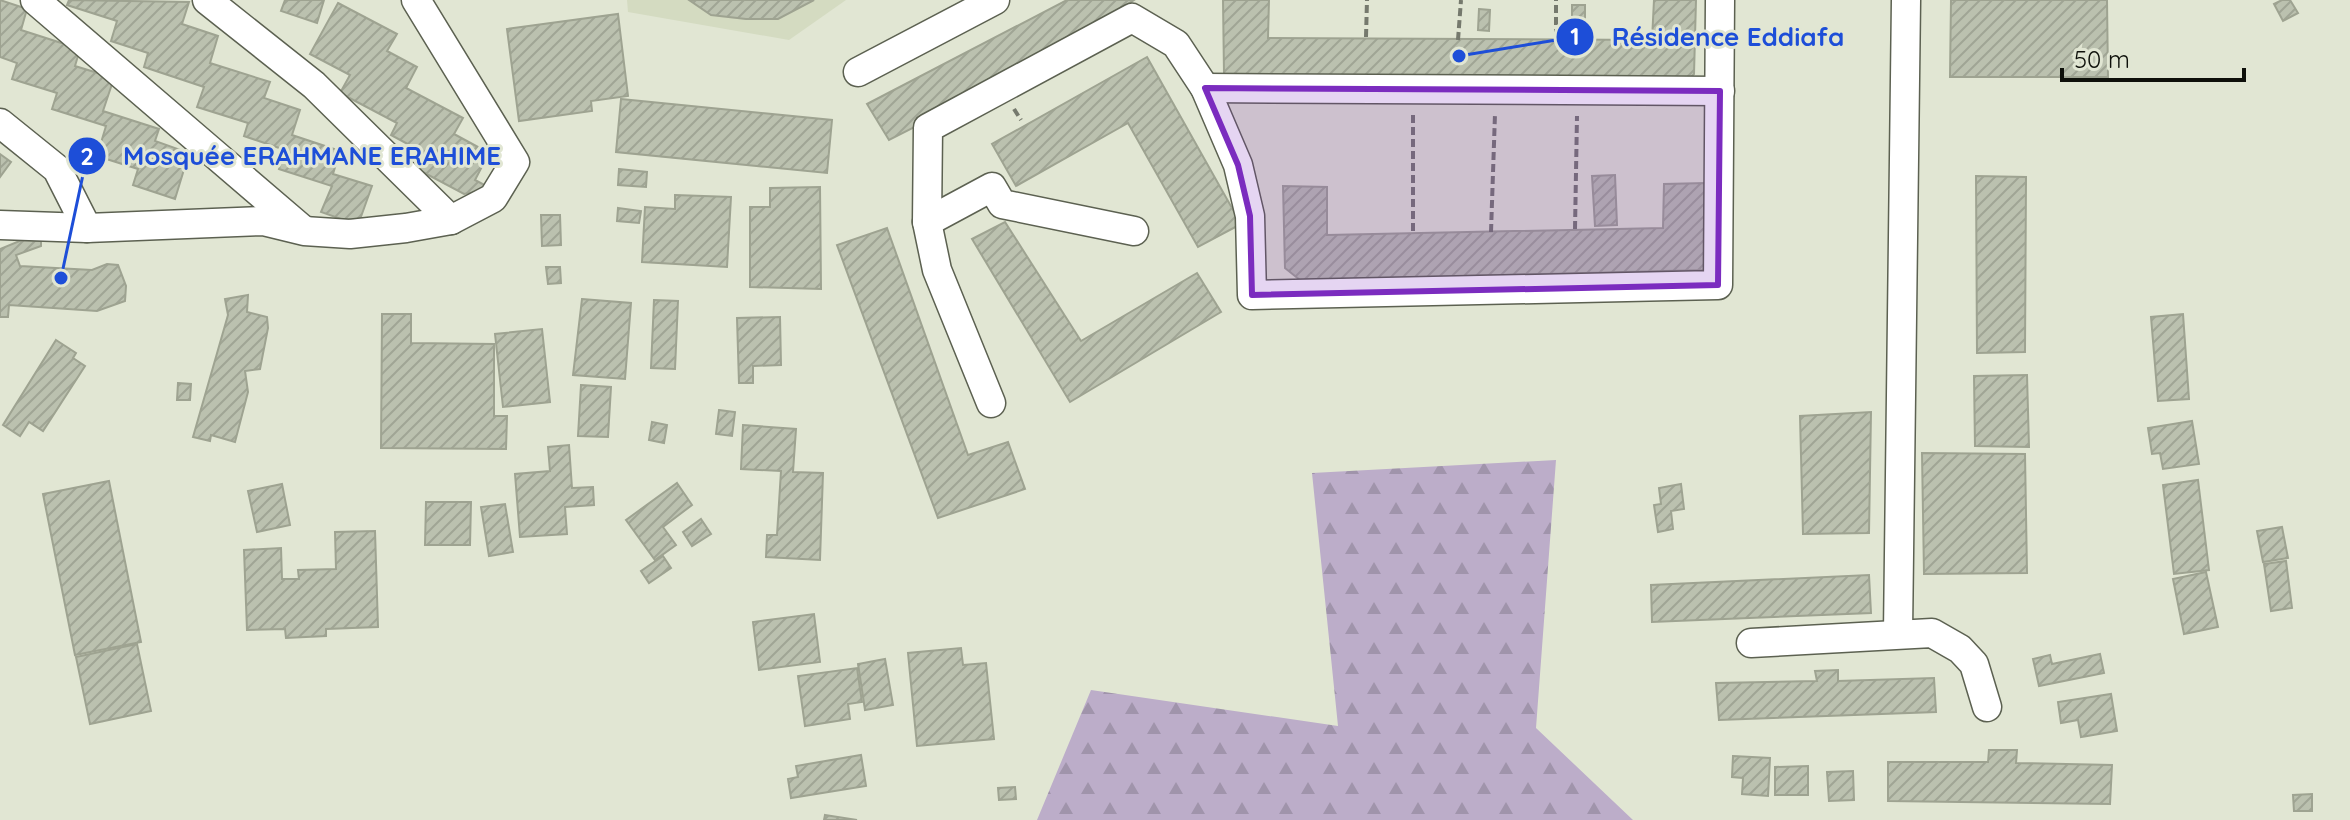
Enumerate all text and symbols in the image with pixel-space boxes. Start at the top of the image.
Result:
callout: Résidence Eddiafa [1555,12,1860,62]
text: Résidence Eddiafa [1612,20,1844,53]
text: 1 [1570,21,1580,51]
scale bar [2062,32,2244,82]
text: 50 m [2074,44,2130,74]
callout: Mosquée ERAHMANE ERAHIME [67,131,517,181]
text: Mosquée ERAHMANE ERAHIME [123,139,501,172]
text: 2 [80,141,94,171]

